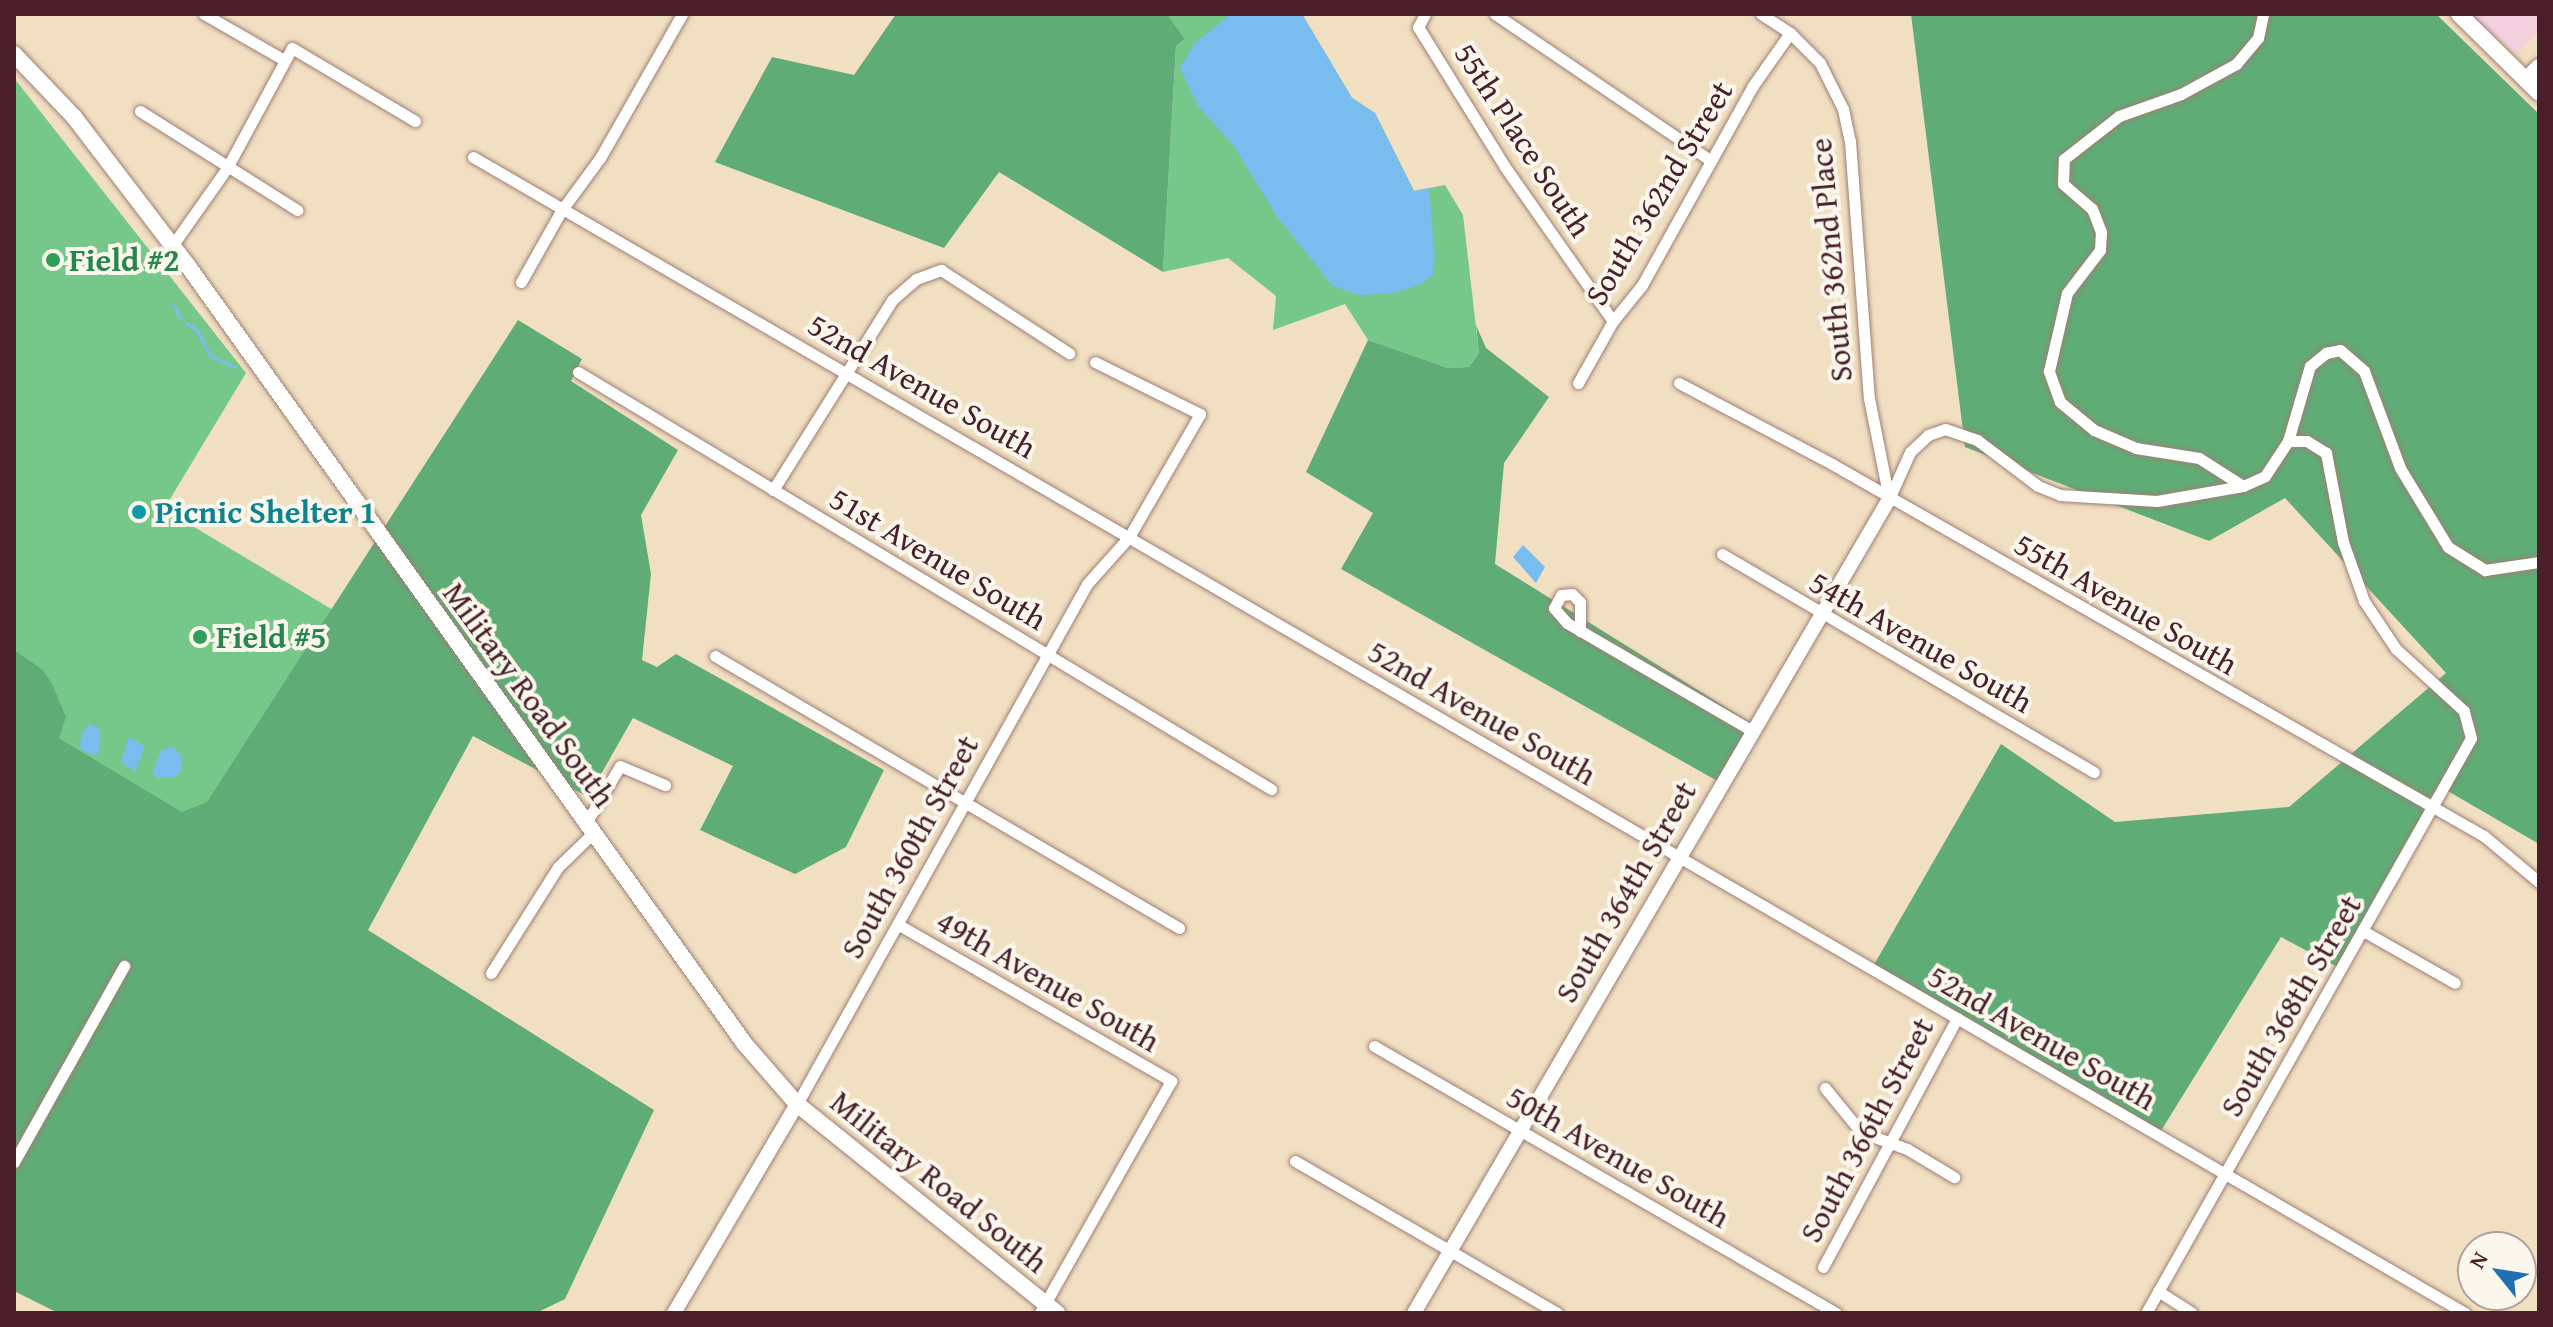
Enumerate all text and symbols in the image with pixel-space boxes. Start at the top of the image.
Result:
street label: 55th Place South [1446,36,1600,244]
street label: South 362nd Street [1577,74,1741,312]
street label: South 362nd Place [1801,137,1861,383]
place label: Field #2 [69,241,180,279]
marker: Field #2 [44,251,62,269]
street label: 52nd Avenue South [801,305,1043,467]
street label: 51st Avenue South [823,479,1053,639]
place label: Picnic Shelter 1 [155,493,376,531]
marker: Picnic Shelter 1 [130,503,148,521]
street label: 55th Avenue South [2008,525,2244,683]
street label: 54th Avenue South [1803,563,2039,721]
street label: Military Road South [435,575,623,815]
place label: Field #5 [216,618,327,656]
marker: Field #5 [191,628,209,646]
street label: 52nd Avenue South [1361,632,1603,794]
street label: South 360th Street [833,729,987,965]
street label: South 364th Street [1547,775,1705,1009]
street label: South 368th Street [2212,889,2370,1123]
street label: 49th Avenue South [930,902,1166,1060]
street label: 52nd Avenue South [1921,957,2163,1119]
street label: South 366th Street [1792,1011,1942,1249]
street label: 50th Avenue South [1500,1078,1736,1236]
street label: Military Road South [823,1083,1055,1281]
north arrow [2457,1231,2537,1311]
text: N [2460,1246,2495,1274]

